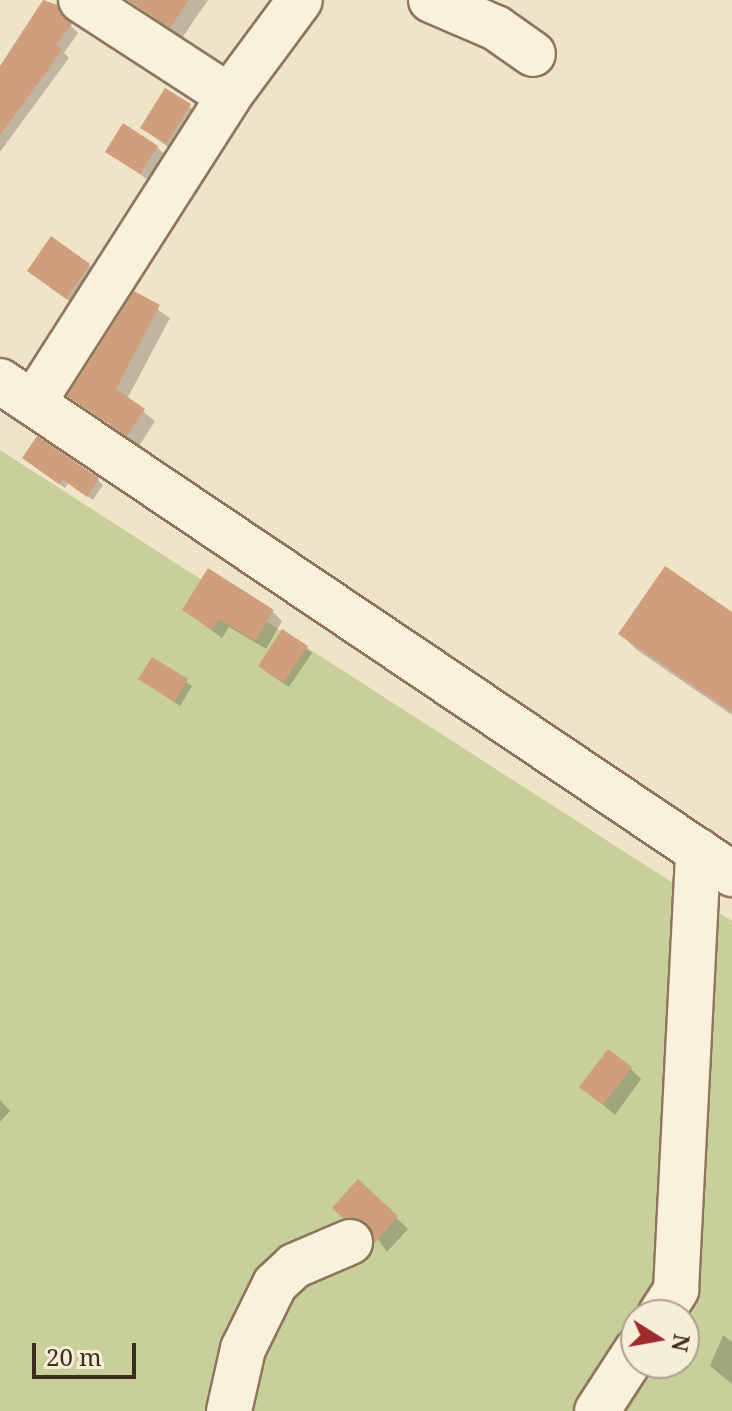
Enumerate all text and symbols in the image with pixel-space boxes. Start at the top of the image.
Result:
north arrow [620,1299,700,1379]
scale bar [36,1327,140,1377]
text: N [665,1332,698,1355]
text: 20 m [46,1340,102,1373]

